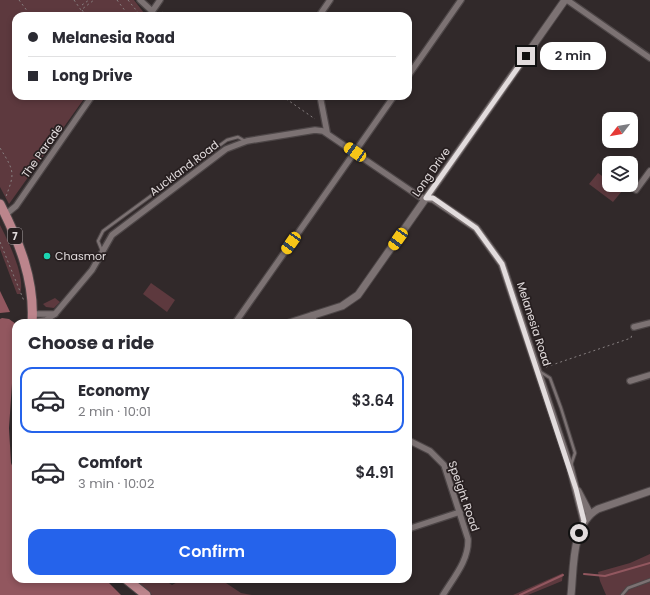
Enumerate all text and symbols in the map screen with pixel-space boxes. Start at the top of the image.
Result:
text: Melanesia Road [52,27,175,48]
callout: 2 min [540,42,606,70]
text: 2 min [555,46,591,65]
route end [517,47,535,65]
text: Long Drive [52,65,133,86]
north arrow [602,112,638,148]
map controls [602,112,638,192]
street label: The Parade [18,121,67,181]
street label: Auckland Road [146,137,222,199]
car [342,140,368,164]
street label: Long Drive [408,144,454,200]
button: layers [602,156,638,192]
car [386,226,410,252]
road number: 7 [8,228,22,244]
car [279,230,303,256]
place label: Chasmor [55,248,106,264]
marker: Chasmor [42,251,52,261]
street label: Melanesia Road [513,280,555,368]
text: Choose a ride [28,330,154,355]
text: Economy [78,380,150,401]
icon: car [30,382,66,418]
text: $3.64 [352,390,394,411]
text: 2 min · 10:01 [78,402,151,421]
text: Comfort [78,452,142,473]
icon: car [30,454,66,490]
street label: Speight Road [444,459,484,533]
text: $4.91 [356,462,394,483]
text: 3 min · 10:02 [78,474,154,493]
route start [570,524,588,542]
button: Confirm [28,529,396,575]

